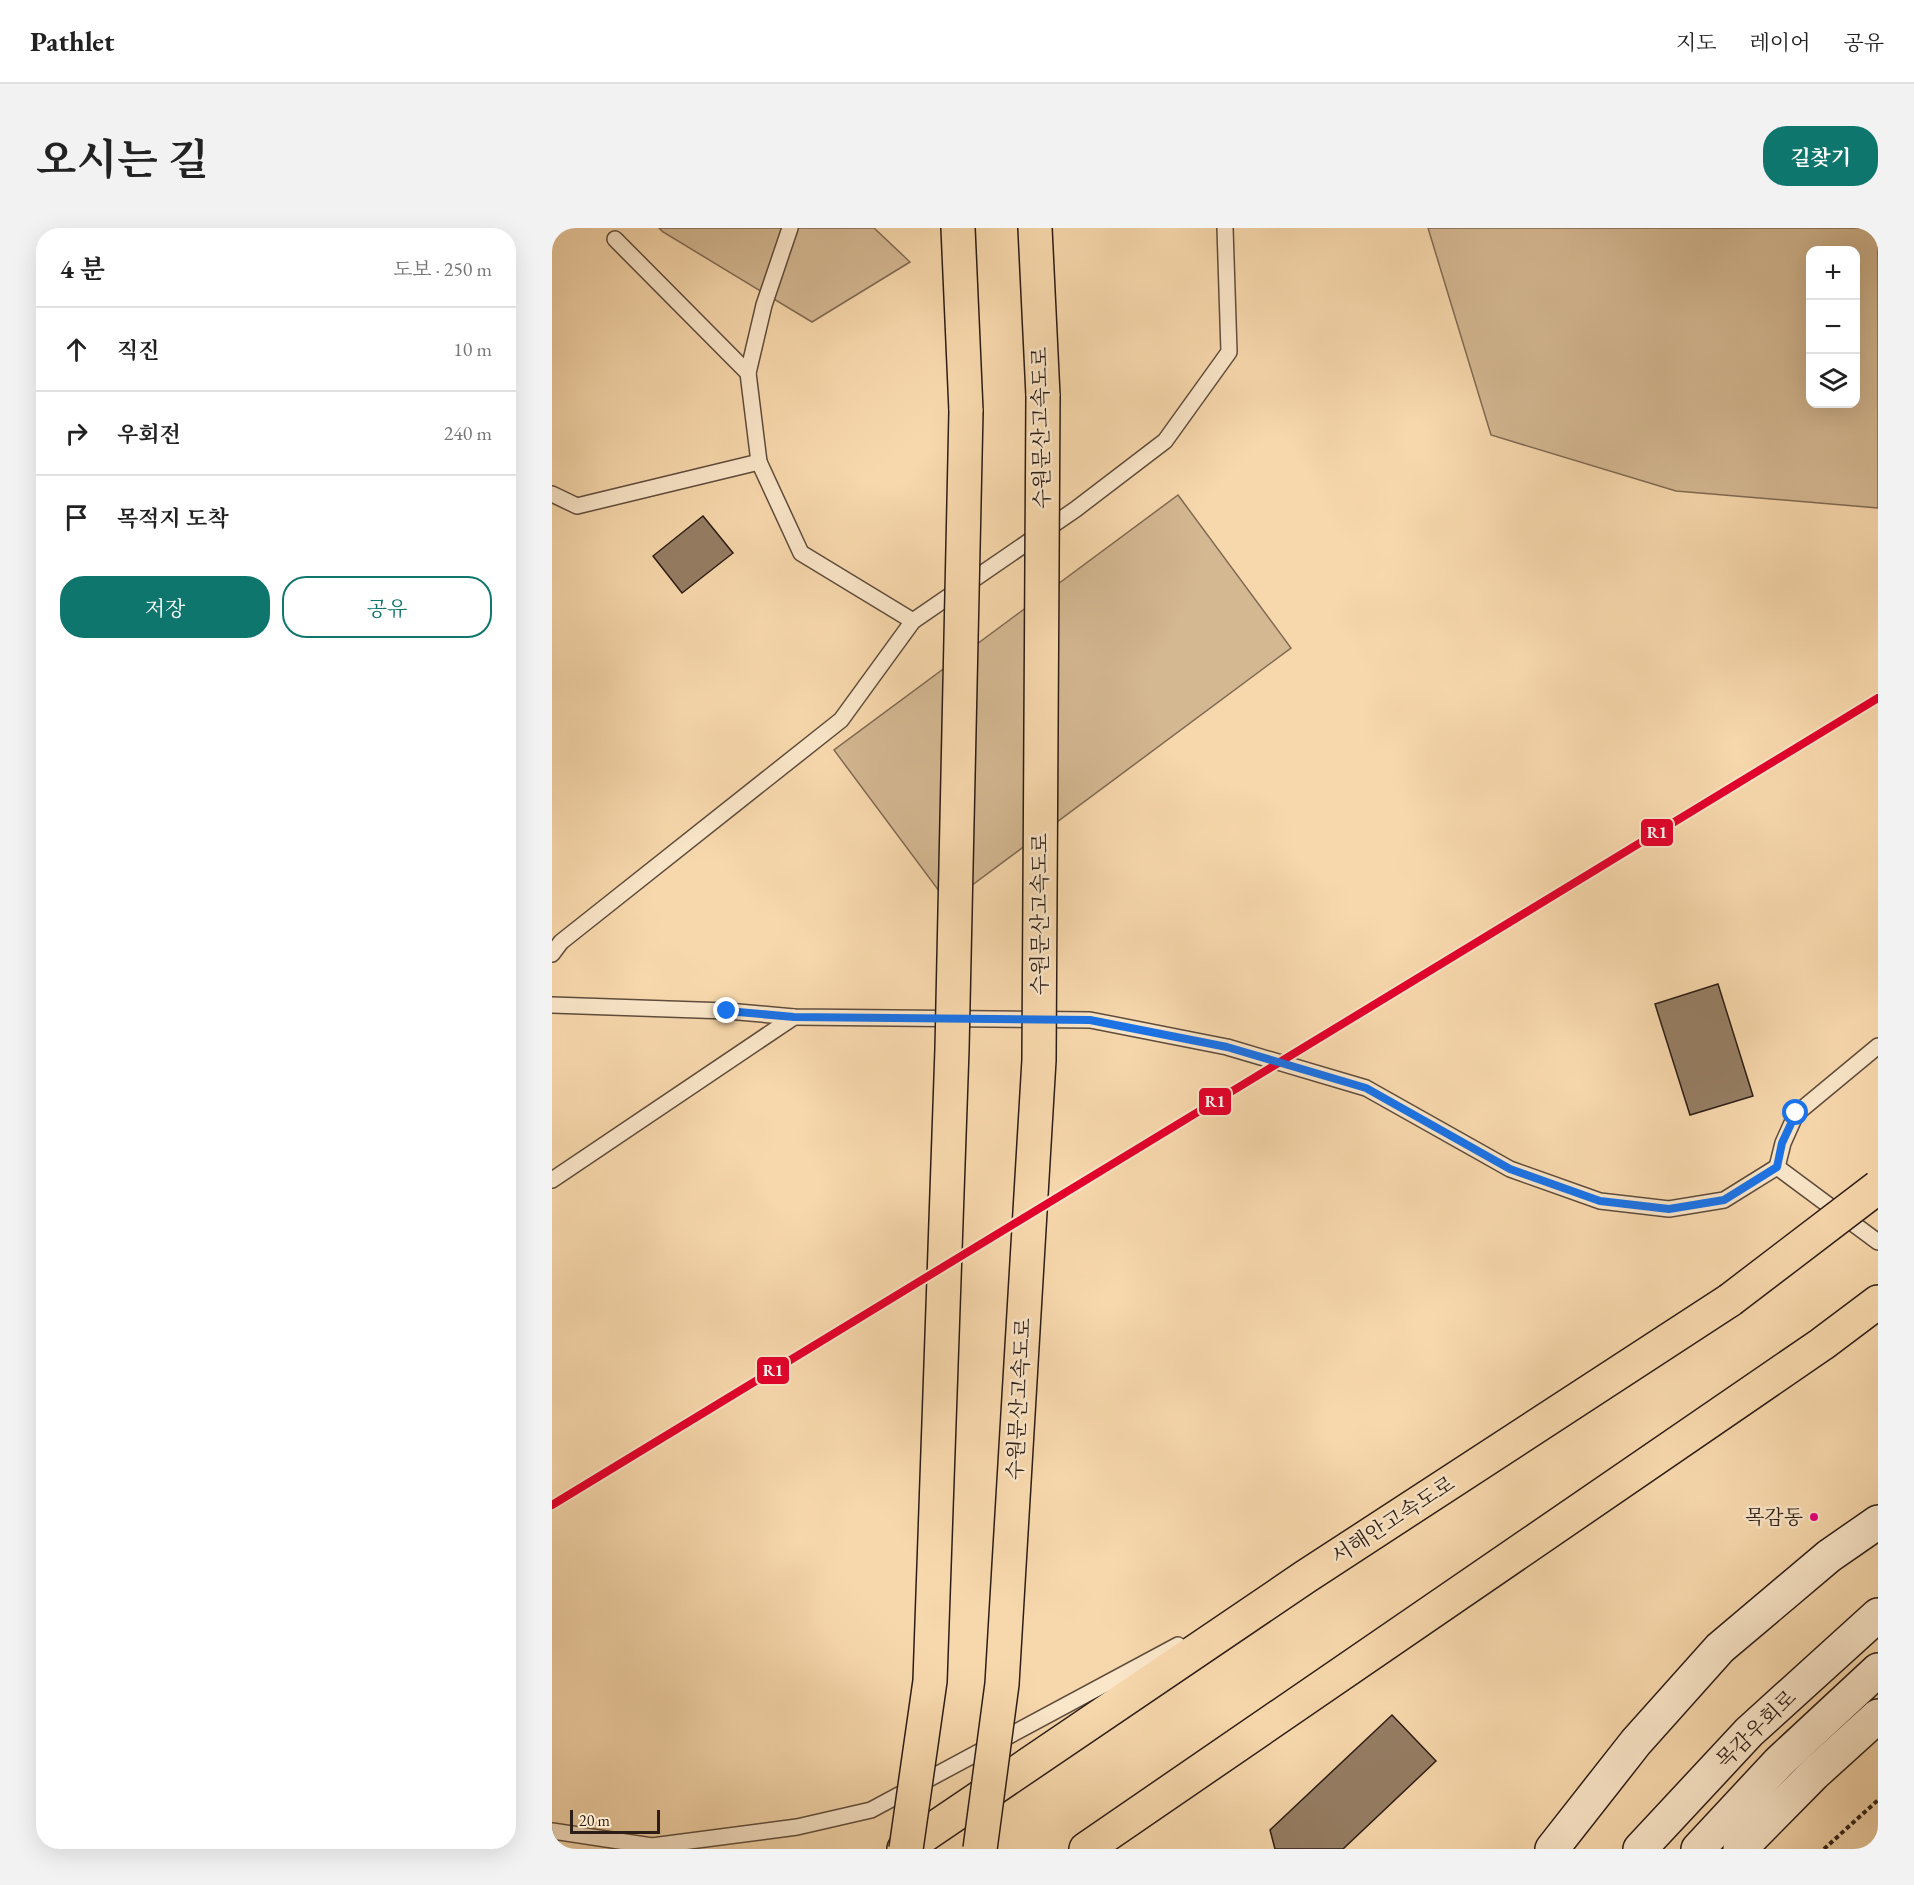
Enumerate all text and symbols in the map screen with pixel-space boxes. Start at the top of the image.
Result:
text: Pathlet [30,23,114,59]
text: 지도 [1676,29,1717,56]
text: 레이어 [1750,29,1810,56]
text: 공유 [1843,29,1884,56]
button: 길찾기 [1763,126,1878,186]
text: 오시는 길 [36,132,208,187]
map controls [1806,246,1860,408]
button: + [1806,246,1860,300]
text: 4 분 [60,252,105,286]
text: 도보 · 250 m [393,256,492,282]
button: − [1806,300,1860,354]
icon: ahead [60,333,93,366]
text: 직진 [117,336,160,365]
text: 10 m [453,336,492,362]
street label: 수원문산고속도로 [1026,347,1055,509]
button: layers [1806,354,1860,408]
icon: right [60,417,93,450]
text: 우회전 [117,420,181,449]
text: 240 m [444,420,492,446]
icon: arrive [60,501,93,534]
text: 목적지 도착 [117,504,228,533]
button: 저장 [60,576,270,638]
button: 공유 [282,576,492,638]
line badge: R1 [1640,818,1674,847]
text: R1 [1647,822,1667,843]
street label: 수원문산고속도로 [1026,833,1053,995]
route end [713,997,739,1023]
line badge: R1 [1198,1087,1232,1116]
text: R1 [1205,1091,1225,1112]
route start [1782,1099,1808,1125]
street label: 수원문산고속도로 [1001,1317,1036,1481]
line badge: R1 [756,1356,790,1385]
text: R1 [763,1360,783,1381]
street label: 서해안고속도로 [1326,1470,1460,1570]
place label: 목감동 [1745,1504,1803,1530]
marker: 목감동 [1808,1511,1820,1523]
street label: 목감우회로 [1710,1684,1802,1774]
scale bar [570,1807,660,1834]
text: 20 m [579,1810,610,1831]

